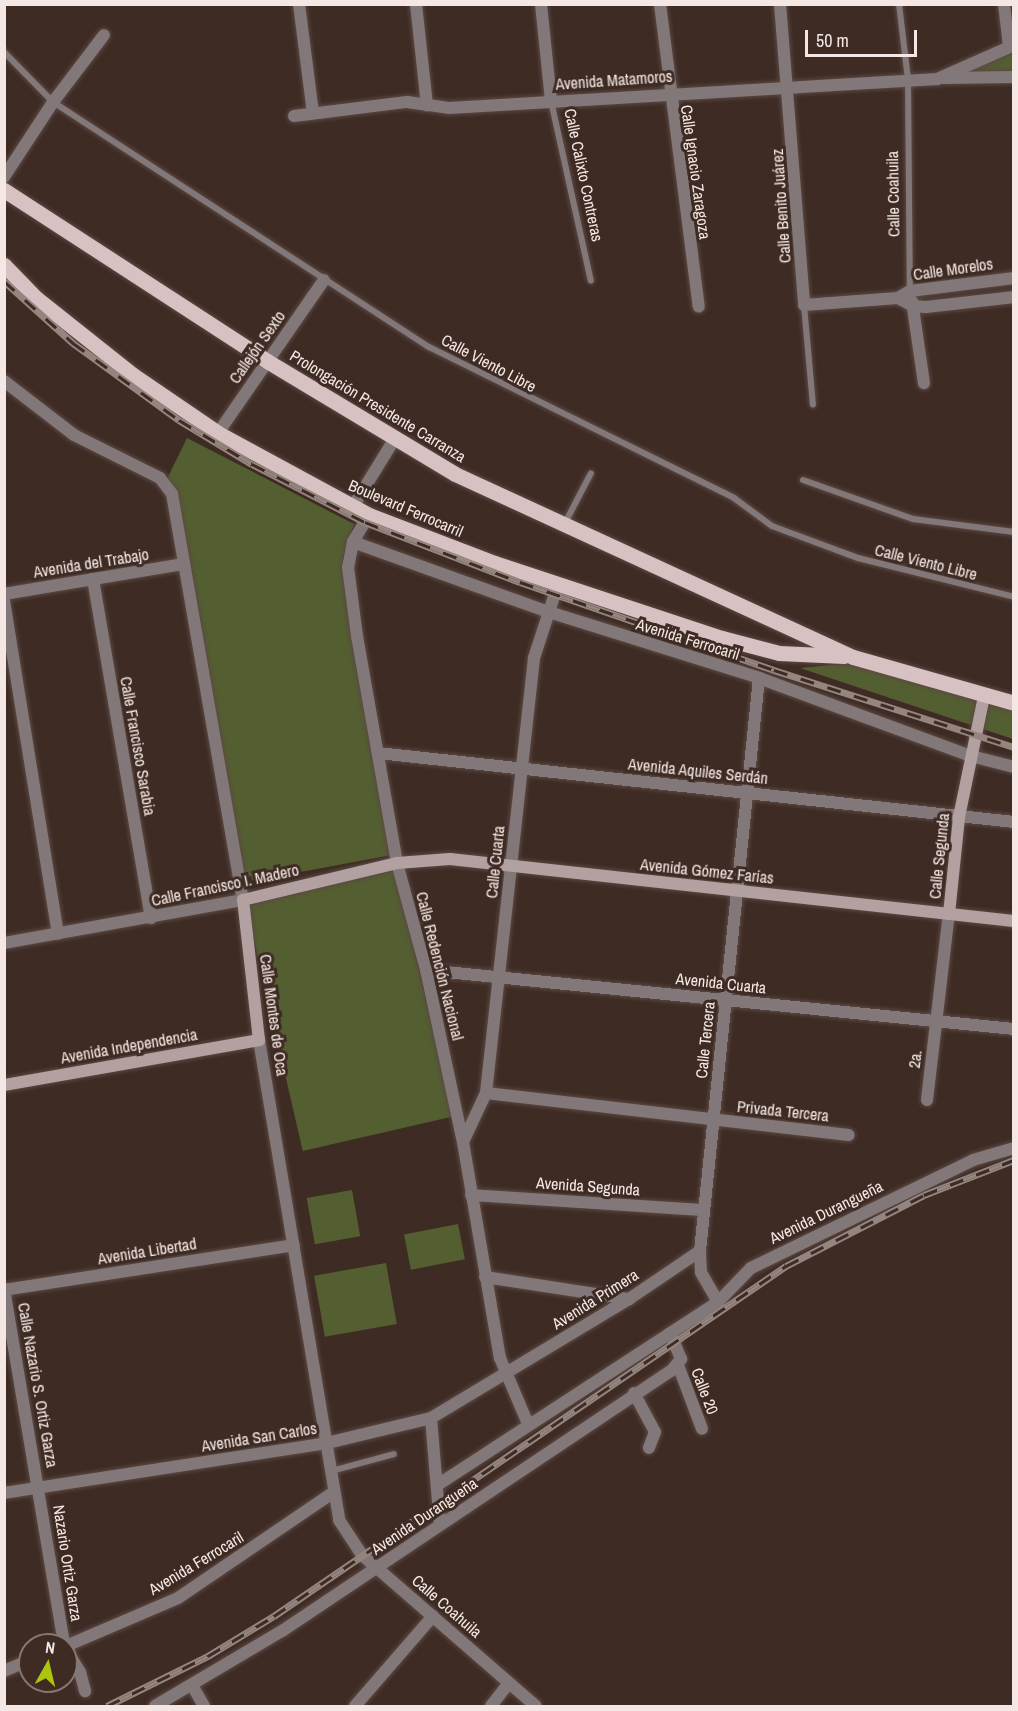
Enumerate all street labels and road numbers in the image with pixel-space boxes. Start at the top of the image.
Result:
street label: Avenida Matamoros [555,66,673,94]
street label: Calle Ignacio Zaragoza [677,104,715,240]
street label: Calle Calixto Contreras [561,107,607,243]
street label: Calle Benito Juárez [767,148,795,264]
street label: Calle Coahuila [883,151,903,237]
street label: Calle Morelos [912,254,994,284]
street label: Callejón Sexto [225,307,289,387]
street label: Calle Viento Libre [438,330,540,396]
street label: Prolongación Presidente Carranza [286,346,470,466]
street label: Boulevard Ferrocarril [346,475,466,541]
street label: Calle Viento Libre [873,540,979,584]
street label: Avenida del Trabajo [32,544,150,582]
street label: Avenida Ferrocaril [634,614,742,664]
street label: Calle Francisco Sarabia [116,675,160,817]
street label: Avenida Aquiles Serdán [627,754,769,788]
street label: Calle Segunda [925,812,953,900]
street label: Calle Cuarta [482,825,508,899]
street label: Avenida Gómez Farías [639,854,775,888]
street label: Calle Francisco I. Madero [150,860,300,910]
street label: Calle Redención Nacional [412,890,468,1042]
street label: Calle Montes de Oca [256,953,292,1077]
street label: Avenida Cuarta [675,969,767,997]
street label: Calle Tercera [691,1001,719,1079]
street label: Avenida Independencia [59,1025,199,1067]
street label: 2a. [904,1049,926,1069]
street label: Privada Tercera [736,1097,830,1125]
street label: Avenida Segunda [535,1173,641,1199]
street label: Avenida Durangueña [766,1176,886,1248]
street label: Avenida Libertad [96,1234,198,1268]
street label: Avenida Primera [548,1265,642,1333]
street label: Calle Nazario S. Ortiz Garza [14,1301,62,1469]
street label: Calle 20 [687,1365,723,1417]
street label: Avenida San Carlos [200,1418,318,1456]
street label: Avenida Durangueña [367,1473,481,1559]
street label: Nazario Ortiz Garza [49,1504,87,1622]
street label: Avenida Ferrocaril [145,1527,247,1599]
street label: Calle Coahuila [408,1571,486,1641]

